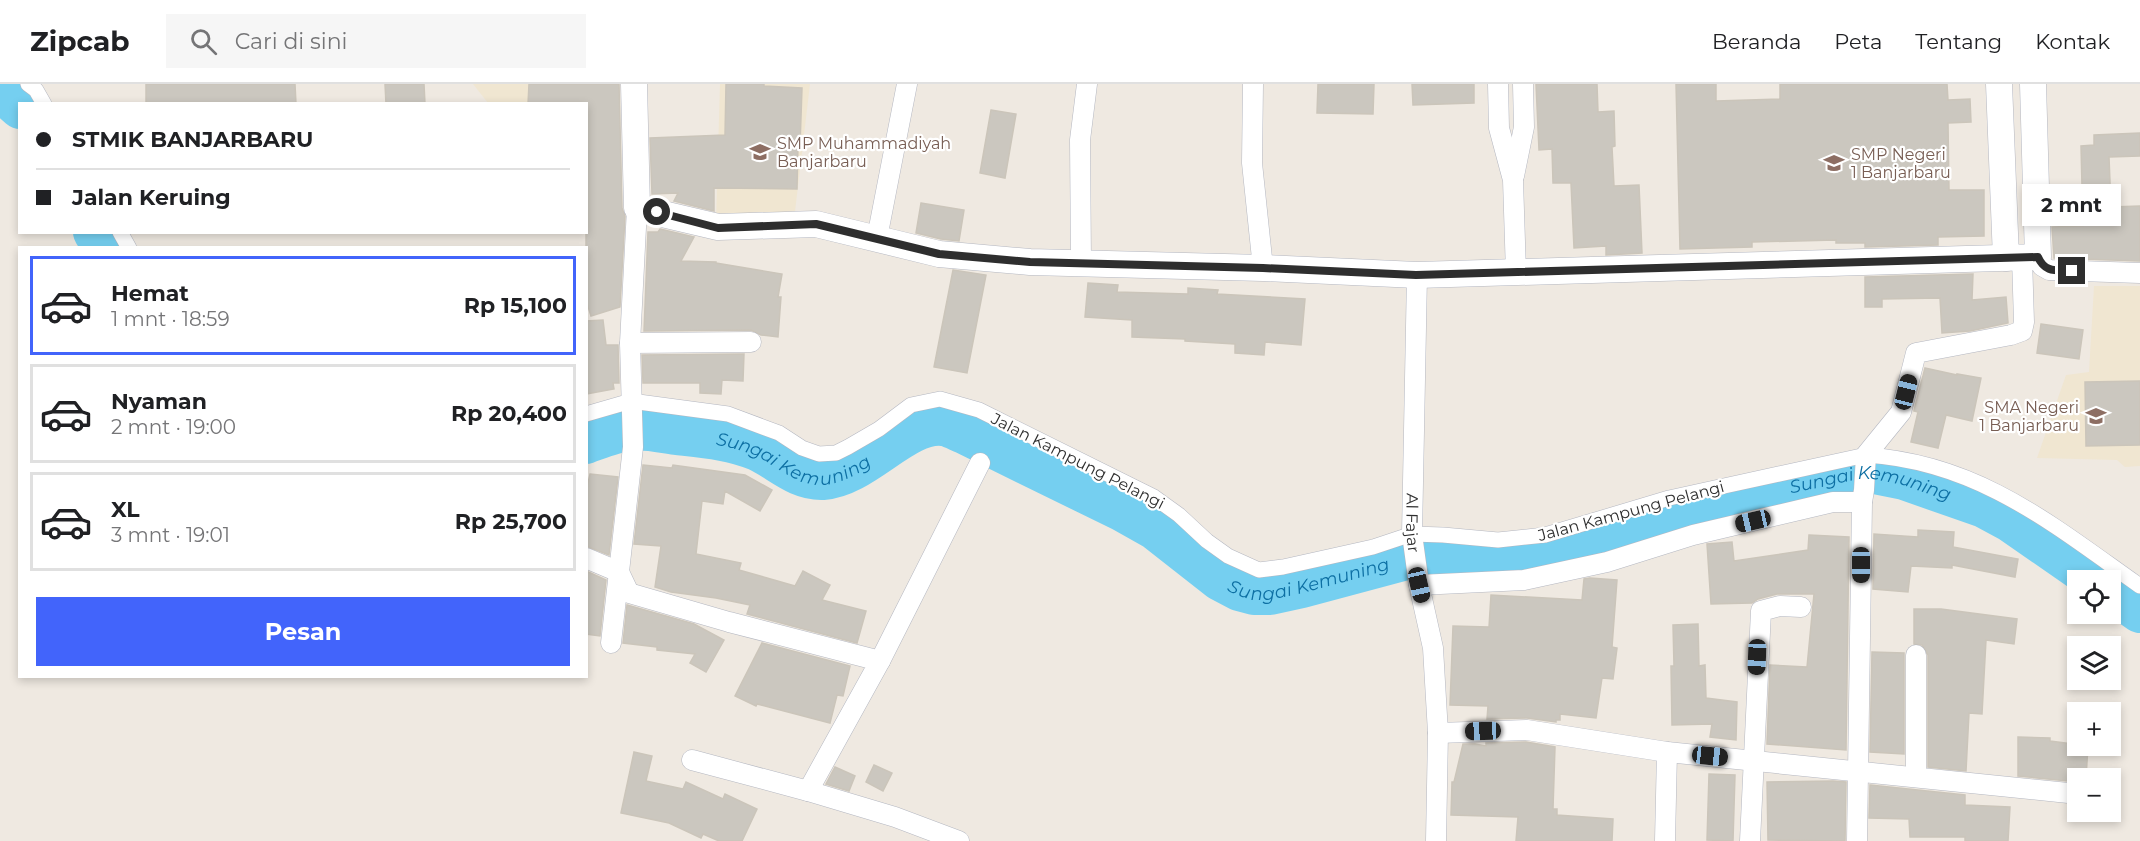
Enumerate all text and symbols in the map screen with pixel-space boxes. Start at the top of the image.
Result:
search box [166,14,586,68]
text: Zipcab [30,24,130,58]
icon: search [187,25,220,58]
text: Cari di sini [235,28,347,55]
text: Beranda [1712,29,1801,54]
text: Peta [1834,29,1882,54]
text: Tentang [1915,29,2002,54]
text: Kontak [2035,29,2110,54]
text: STMIK BANJARBARU [72,126,313,153]
place label: SMP Muhammadiyah Banjarbaru [777,134,951,171]
school or university icon: SMP Muhammadiyah Banjarbaru [748,140,772,164]
place label: SMP Negeri 1 Banjarbaru [1851,145,1951,182]
school or university icon: SMP Negeri 1 Banjarbaru [1822,151,1846,175]
text: Jalan Keruing [72,184,231,211]
callout: 2 mnt [2022,184,2122,226]
text: 2 mnt [2041,193,2102,217]
route start [643,198,670,225]
route end [2058,257,2085,284]
icon: car [39,279,93,333]
text: Hemat [111,280,189,307]
text: Rp 15,100 [464,292,567,319]
text: 1 mnt · 18:59 [111,307,230,331]
car [1893,372,1919,412]
icon: car [39,387,93,441]
text: Nyaman [111,388,207,415]
place label: SMA Negeri 1 Banjarbaru [1979,398,2079,435]
text: Rp 20,400 [451,400,567,427]
school or university icon: SMA Negeri 1 Banjarbaru [2084,404,2108,428]
street label: Jalan Kampung Pelangi [987,408,1168,513]
text: 2 mnt · 19:00 [111,415,236,439]
water label: Sungai Kemuning [715,428,875,491]
water label: Sungai Kemuning [1788,461,1954,506]
street label: Jalan Kampung Pelangi [1535,477,1726,545]
street label: Al Fajar [1402,493,1424,554]
icon: car [39,495,93,549]
text: XL [111,496,140,523]
text: Rp 25,700 [455,508,567,535]
car [1733,508,1773,534]
text: 3 mnt · 19:01 [111,523,230,547]
car [1852,547,1870,583]
water label: Sungai Kemuning [1224,553,1392,605]
car [1406,565,1432,605]
map controls [2067,570,2121,822]
button: locate [2067,570,2121,624]
button: Pesan [36,597,570,666]
button: layers [2067,636,2121,690]
car [1747,639,1767,675]
button: + [2067,702,2121,756]
car [1465,721,1501,741]
car [1691,745,1729,767]
button: − [2067,768,2121,822]

